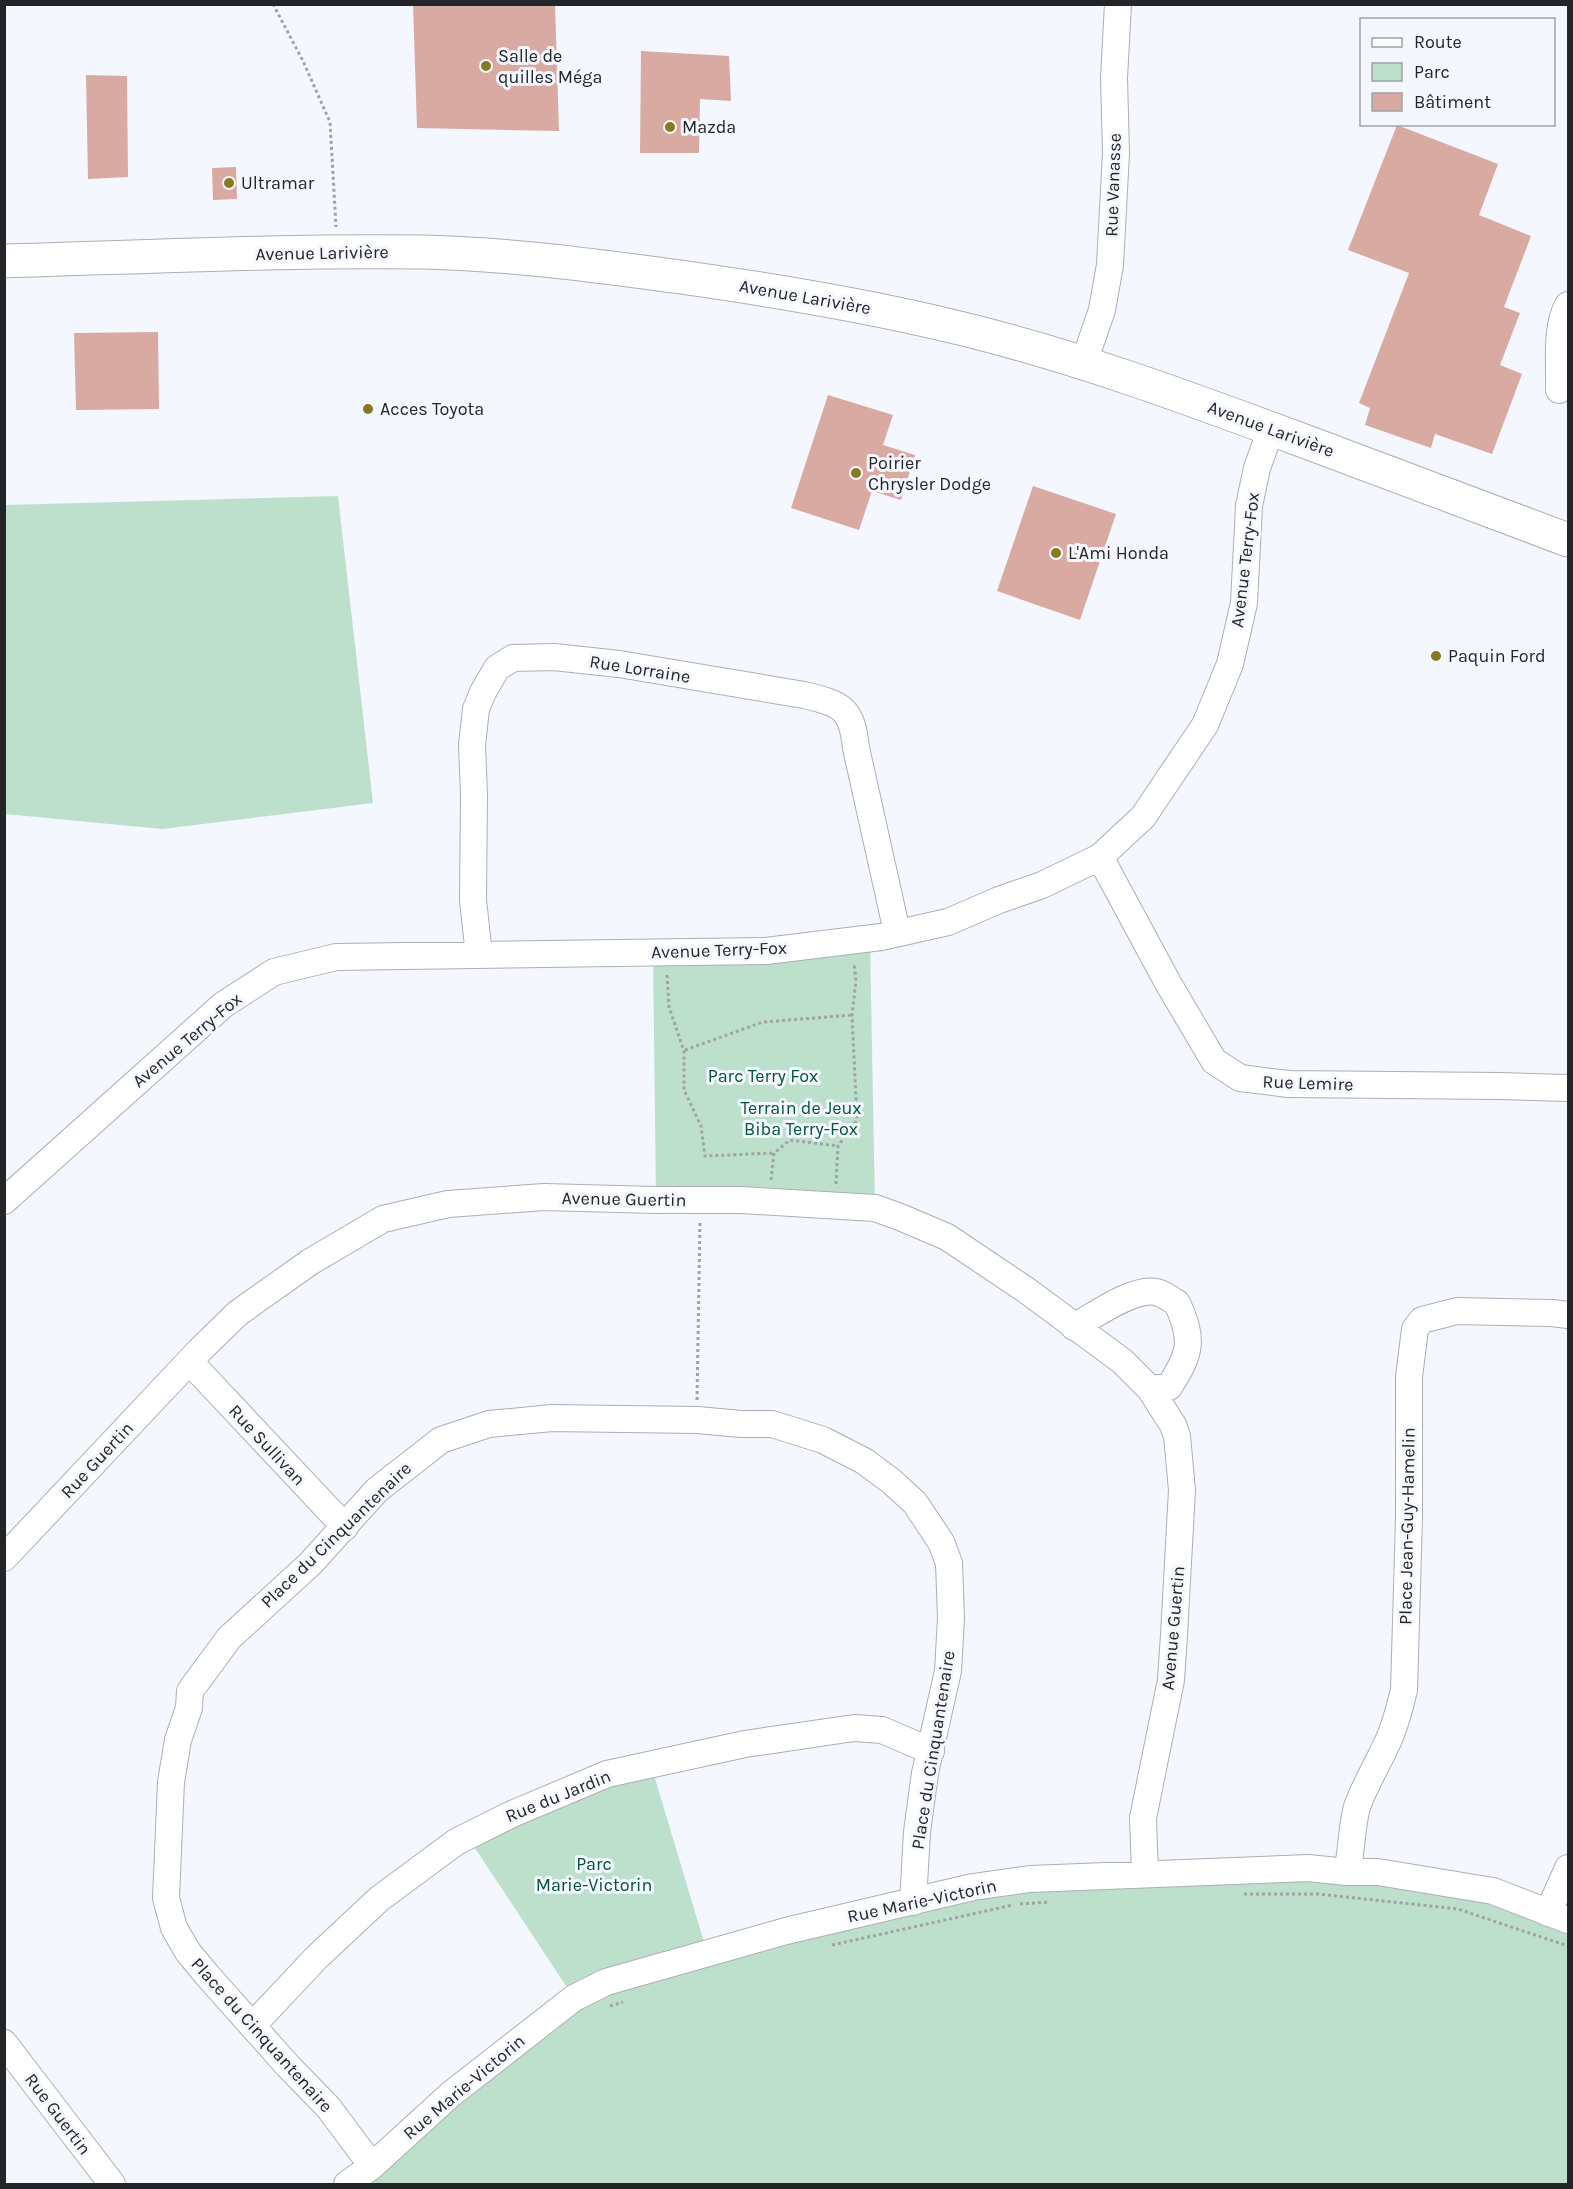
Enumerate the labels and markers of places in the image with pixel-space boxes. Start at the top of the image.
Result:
place label: Salle de quilles Méga [498,45,602,88]
marker: Salle de quilles Méga [479,59,493,73]
place label: Mazda [682,116,736,138]
marker: Mazda [663,120,677,134]
place label: Ultramar [241,172,315,194]
marker: Ultramar [222,176,236,190]
place label: Acces Toyota [380,398,484,420]
marker: Acces Toyota [361,402,375,416]
place label: Poirier Chrysler Dodge [868,452,991,495]
marker: Poirier Chrysler Dodge [849,466,863,480]
place label: L'Ami Honda [1068,542,1169,564]
marker: L'Ami Honda [1049,546,1063,560]
place label: Paquin Ford [1448,645,1546,667]
marker: Paquin Ford [1429,649,1443,663]

